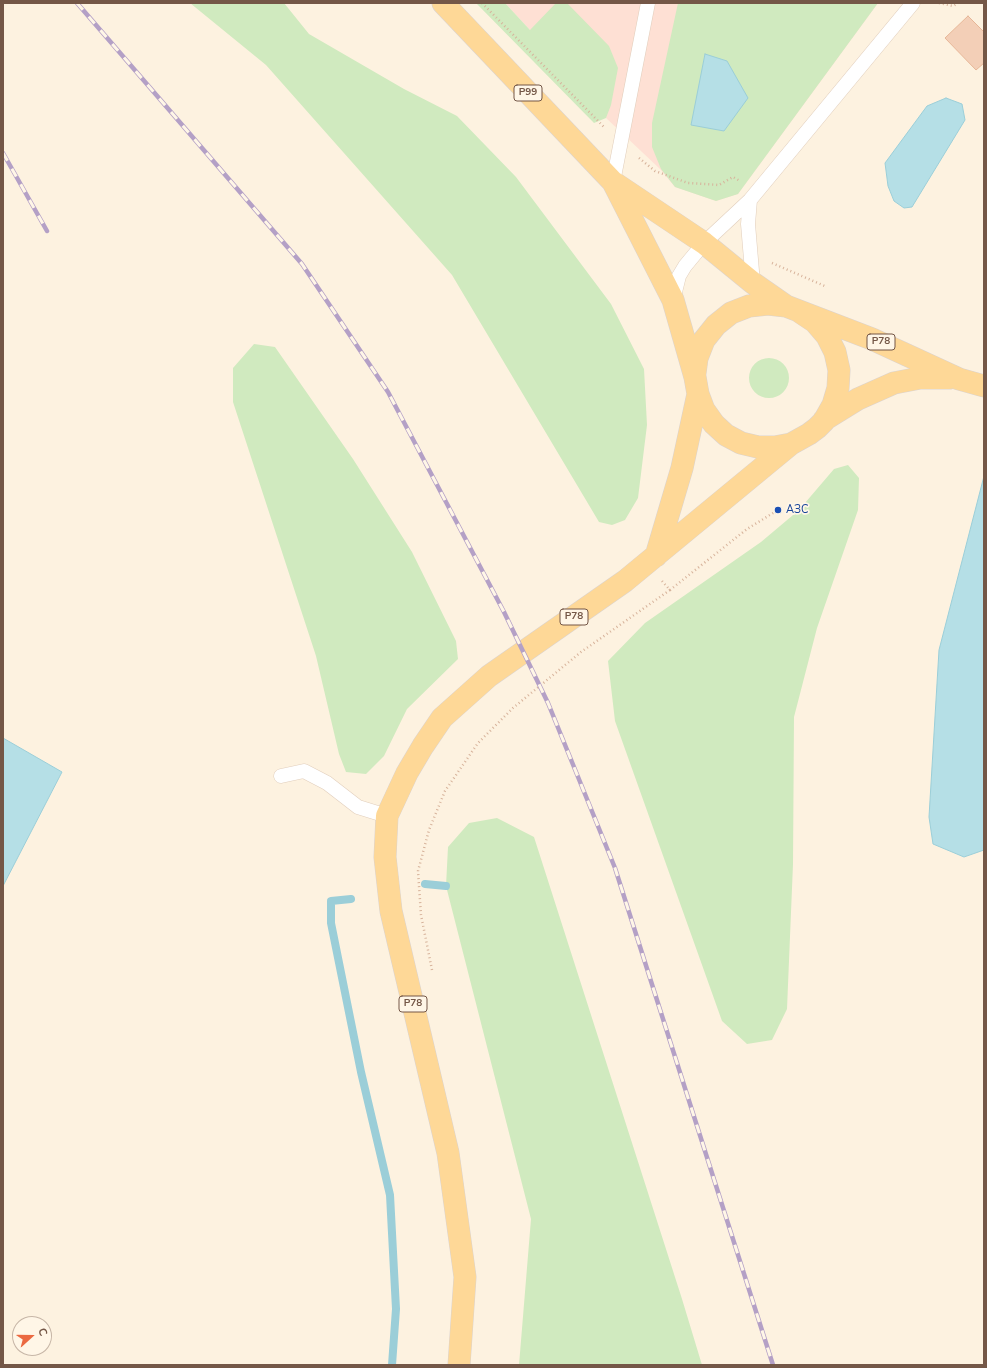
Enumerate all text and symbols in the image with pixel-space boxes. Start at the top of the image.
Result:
road number: Р99 [514,85,542,101]
road number: Р78 [867,334,895,350]
place label: АЗС [786,503,808,517]
marker: АЗС [773,505,783,515]
road number: Р78 [560,609,588,625]
road number: Р78 [399,996,427,1012]
north arrow [12,1316,52,1356]
text: С [34,1326,51,1338]

